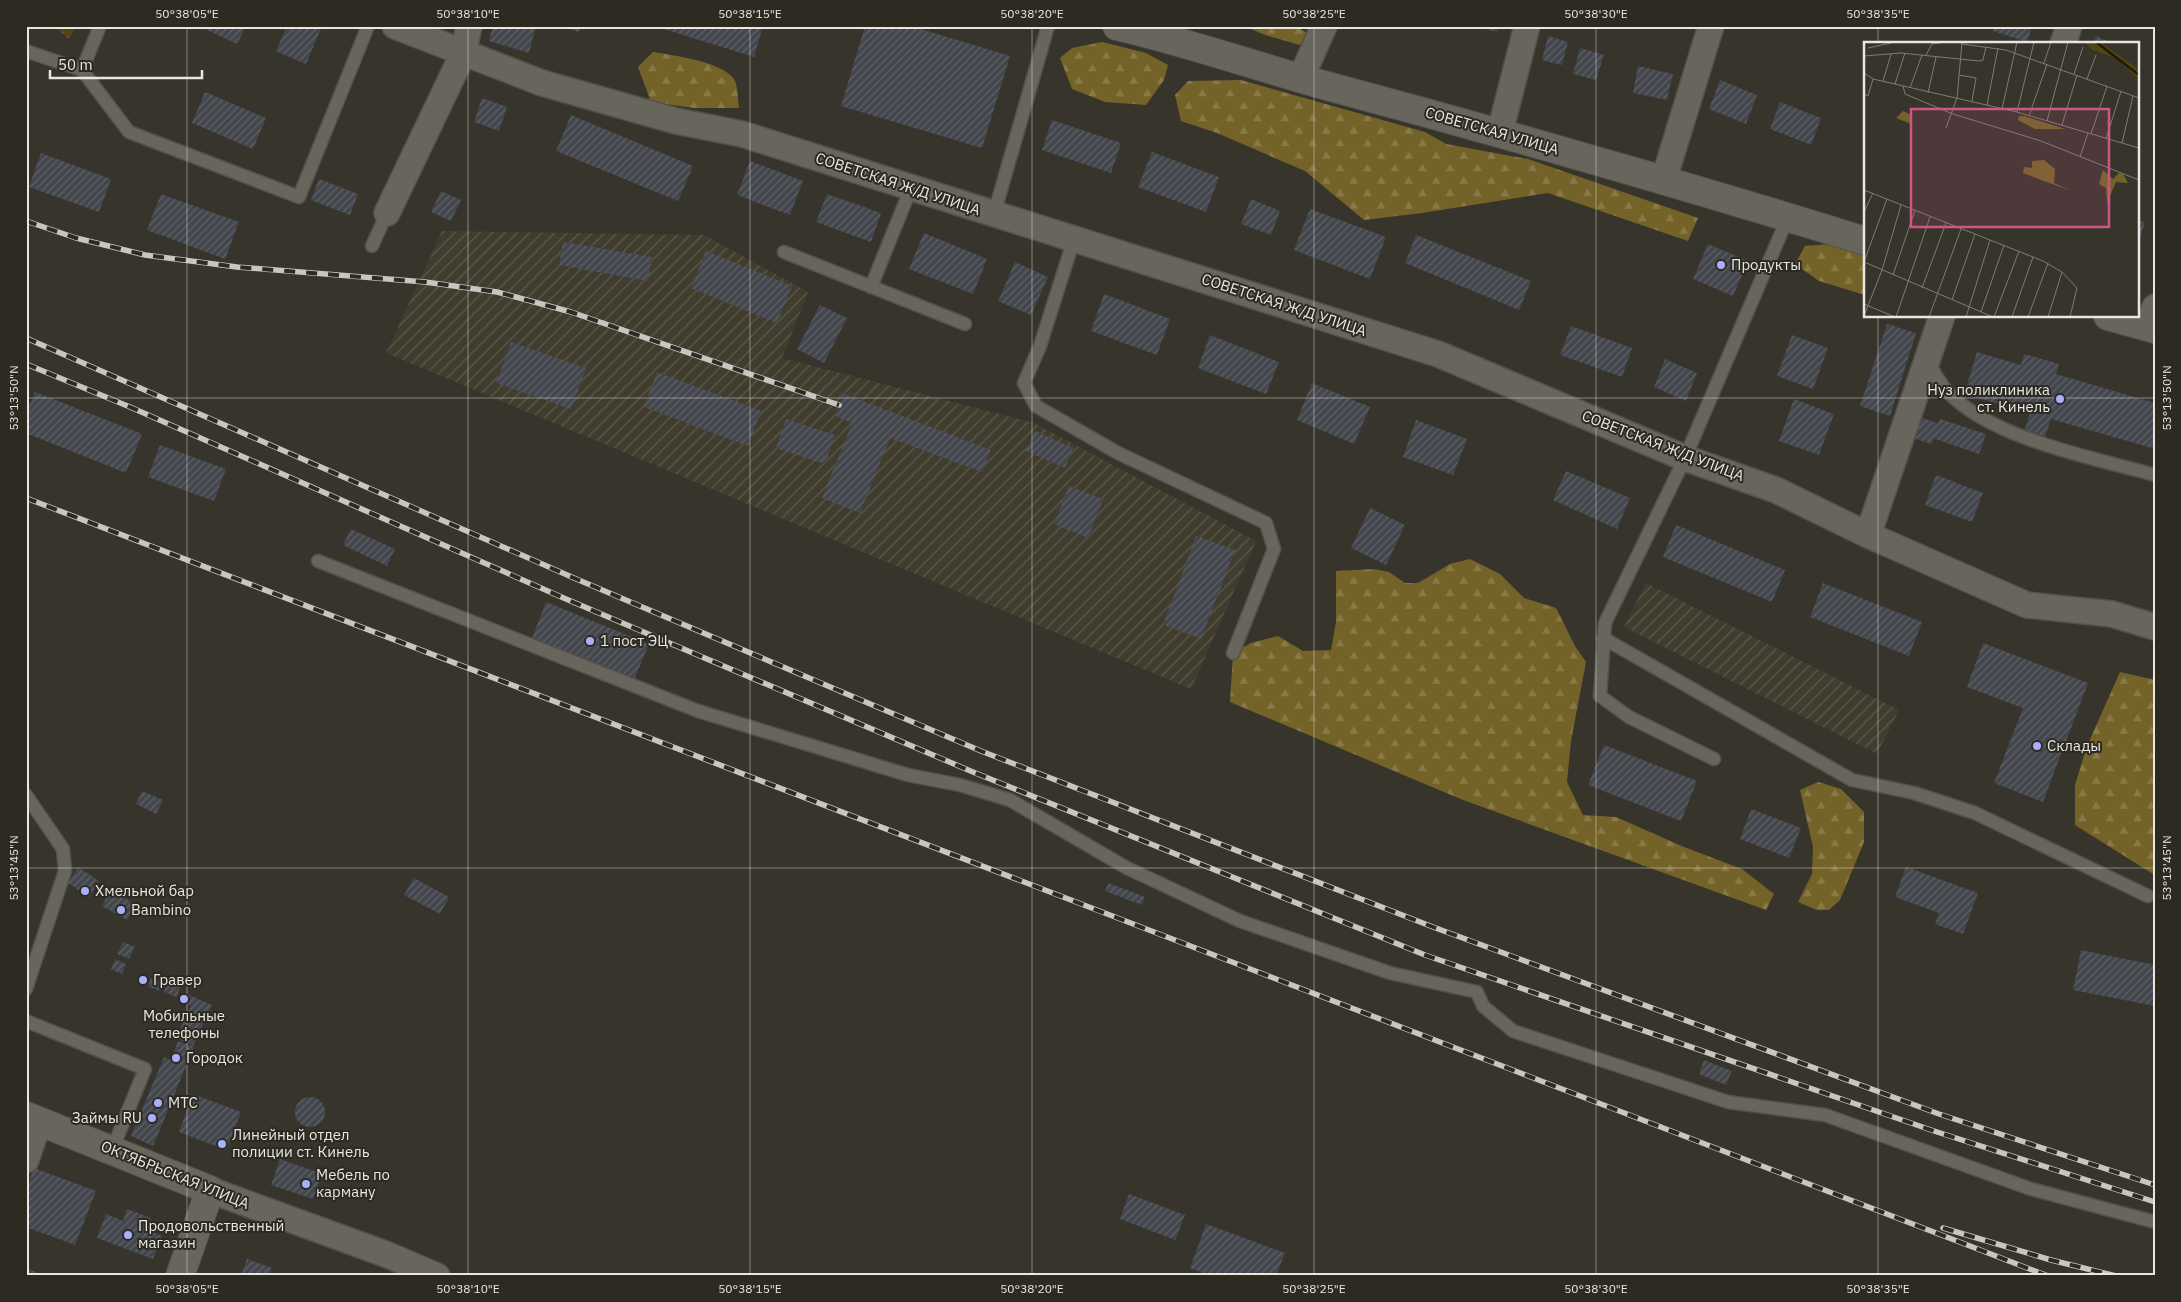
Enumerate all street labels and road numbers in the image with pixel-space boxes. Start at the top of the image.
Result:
street label: СОВЕТСКАЯ УЛИЦА [1423,102,1562,159]
street label: СОВЕТСКАЯ Ж/Д УЛИЦА [813,148,983,219]
street label: СОВЕТСКАЯ Ж/Д УЛИЦА [1199,269,1369,340]
street label: СОВЕТСКАЯ Ж/Д УЛИЦА [1579,406,1747,485]
street label: ОКТЯБРЬСКАЯ УЛИЦА [98,1136,253,1213]

